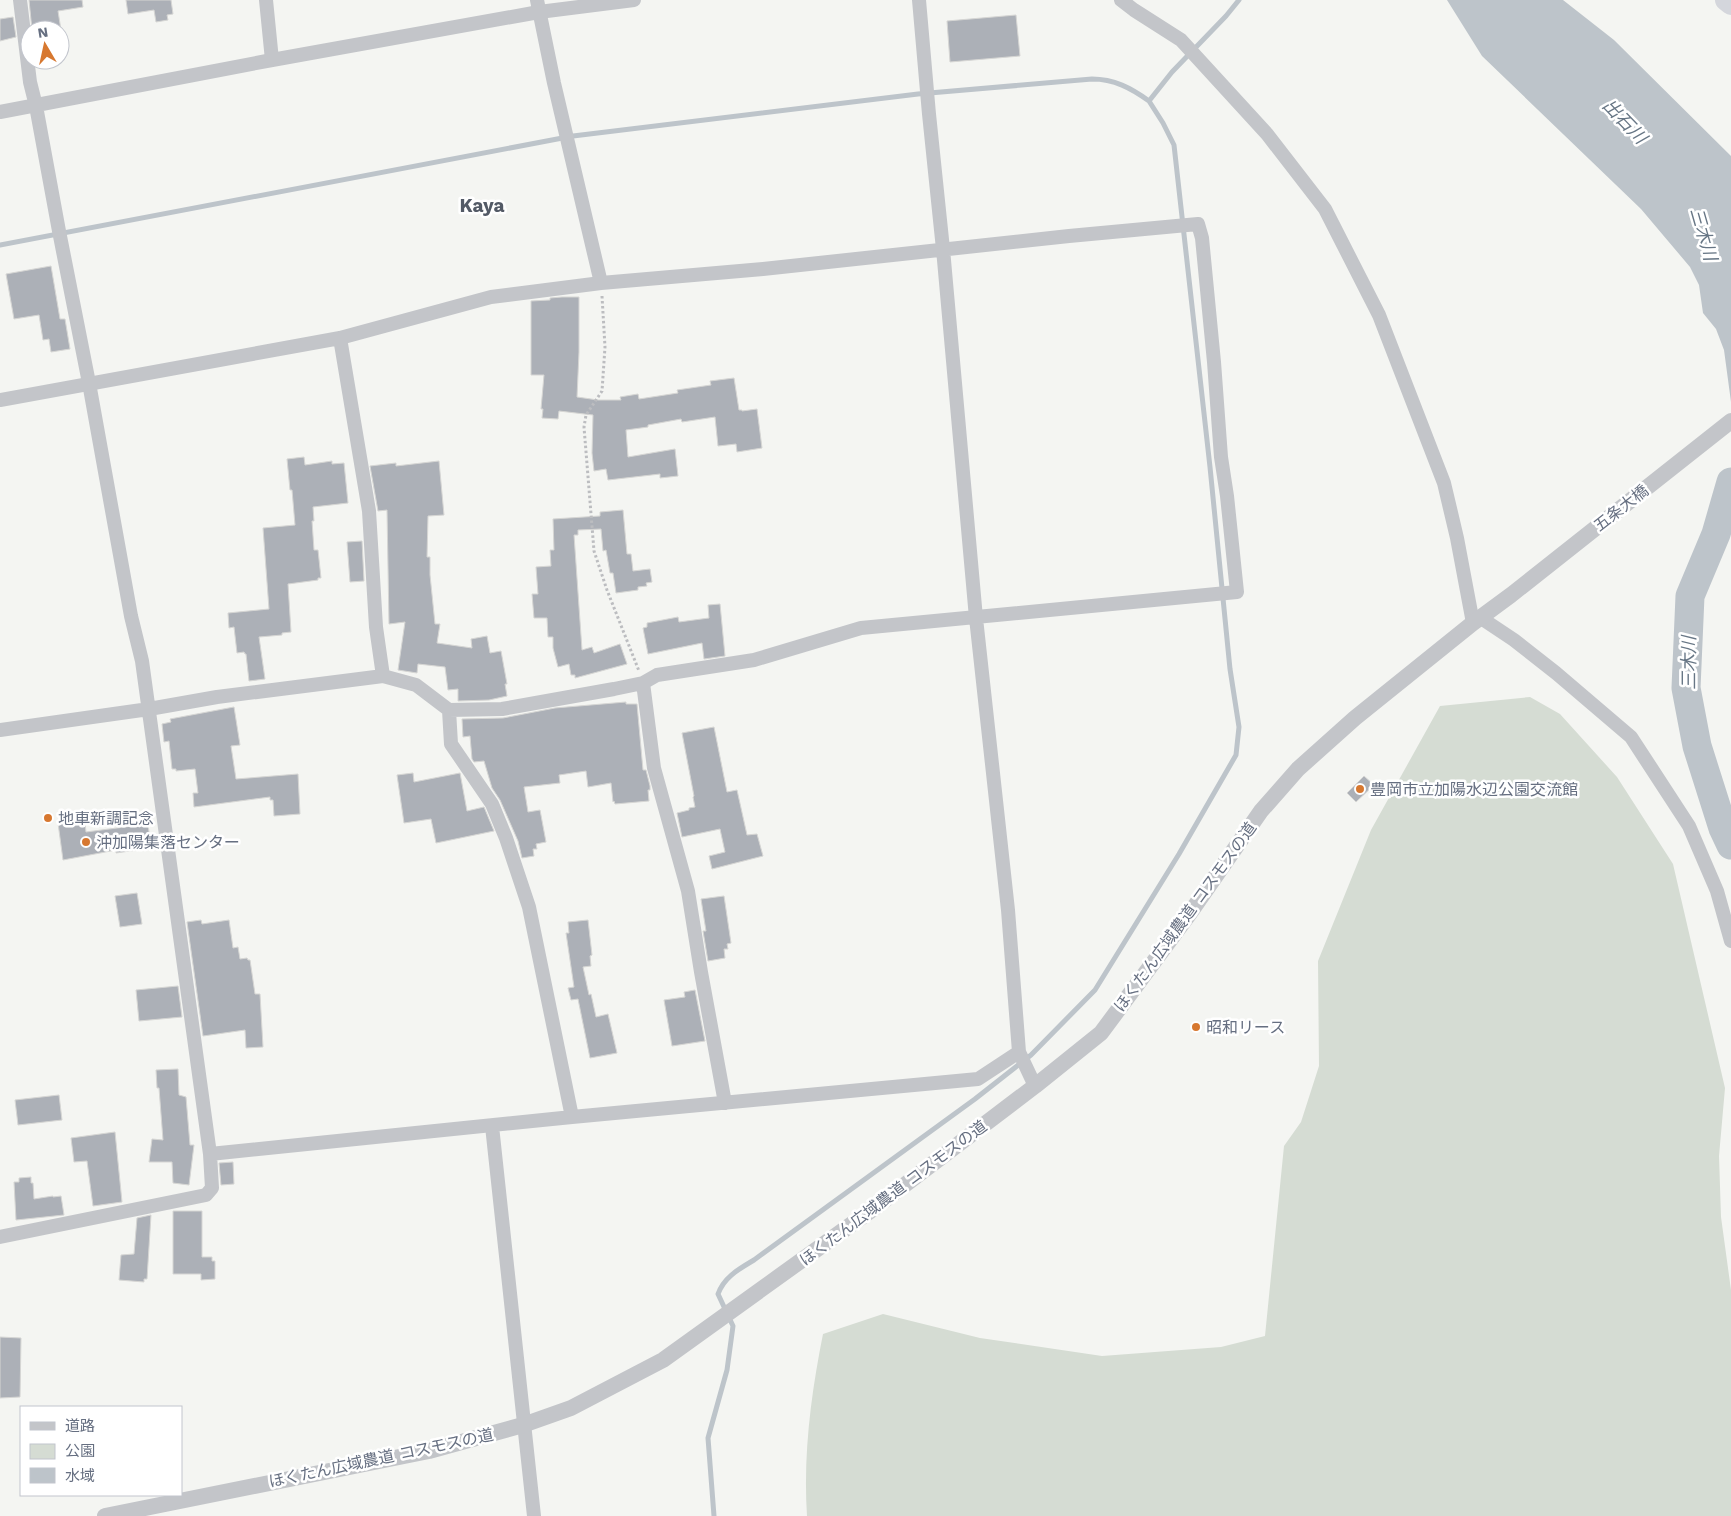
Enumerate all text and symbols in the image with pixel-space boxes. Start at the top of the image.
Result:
north arrow [20,20,70,70]
text: N [37,23,49,41]
water label: 出石川 [1599,94,1653,149]
district label: Kaya [460,194,504,217]
water label: 三木川 [1686,205,1722,265]
street label: 五条大橋 [1590,481,1652,535]
water label: 三木川 [1678,634,1699,690]
place label: 豊岡市立加陽水辺公園交流館 [1370,780,1578,799]
marker: 豊岡市立加陽水辺公園交流館 [1354,783,1366,795]
place label: 地車新調記念 [58,809,154,828]
marker: 地車新調記念 [42,812,54,824]
street label: ほくたん広域農道 コスモスの道 [1110,819,1260,1015]
place label: 沖加陽集落センター [96,833,240,852]
marker: 沖加陽集落センター [80,836,92,848]
place label: 昭和リース [1206,1018,1285,1037]
marker: 昭和リース [1190,1021,1202,1033]
street label: ほくたん広域農道 コスモスの道 [796,1116,990,1270]
legend [20,1406,182,1496]
text: 道路 [65,1417,95,1435]
street label: ほくたん広域農道 コスモスの道 [267,1425,495,1491]
text: 公園 [65,1442,95,1460]
text: 水域 [65,1467,95,1485]

